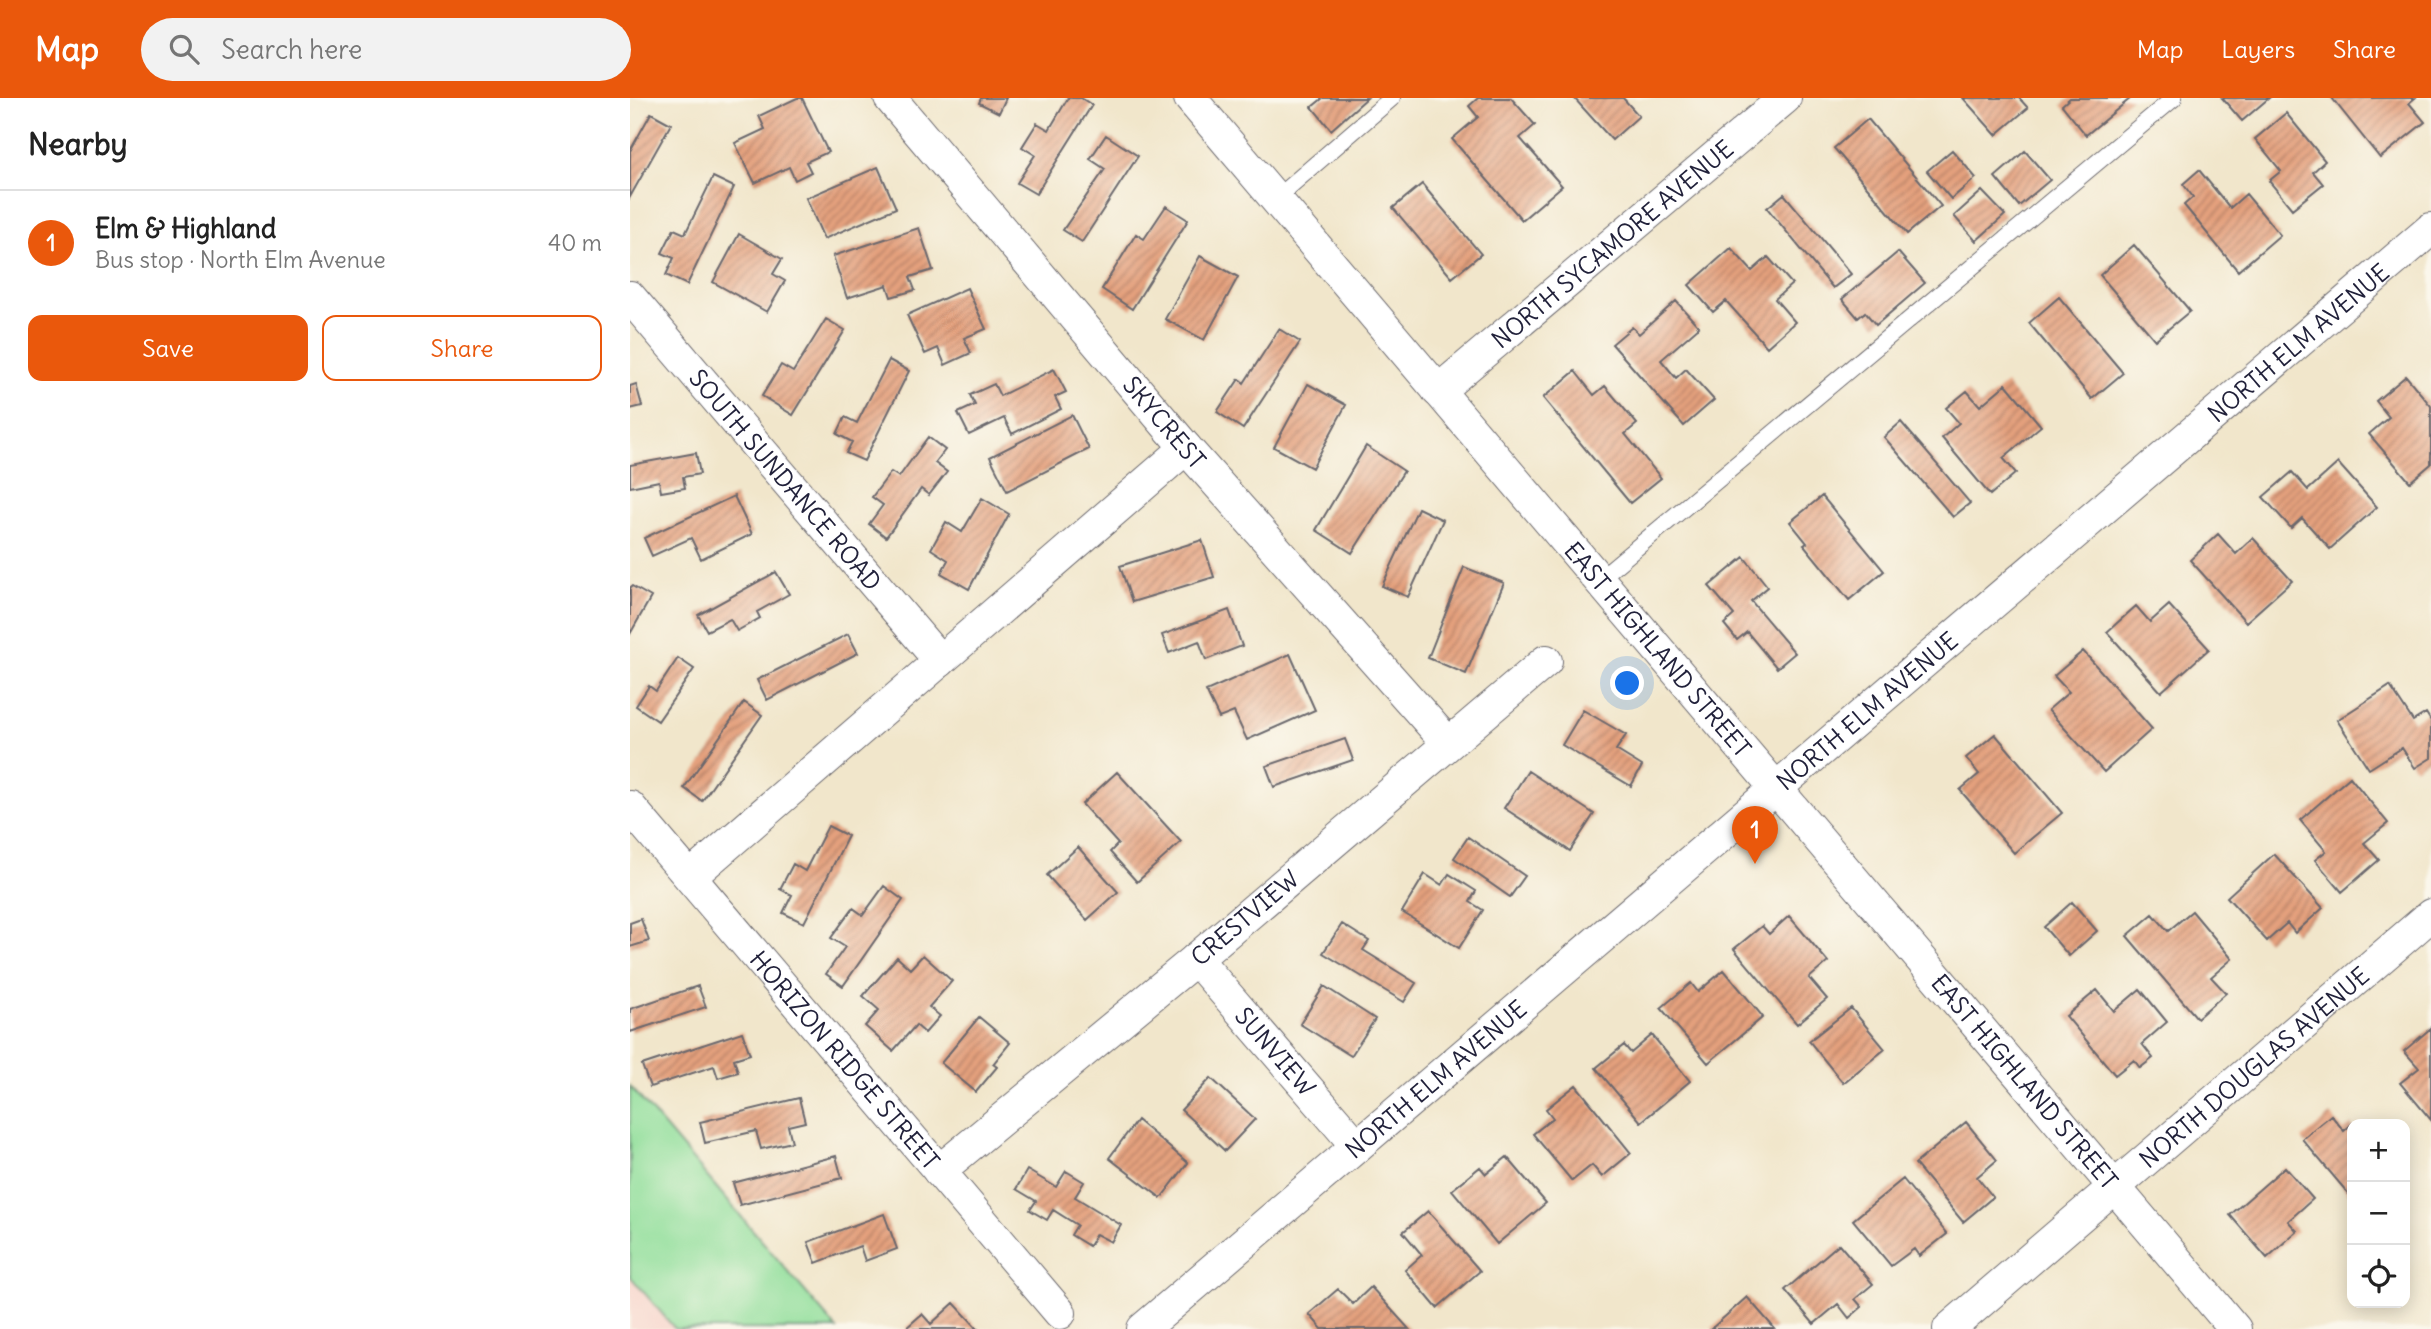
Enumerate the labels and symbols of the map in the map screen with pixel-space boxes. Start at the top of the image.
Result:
street label: NORTH SYCAMORE AVENUE [1485,133,1739,354]
street label: NORTH ELM AVENUE [2201,257,2395,428]
street label: SOUTH SUNDANCE ROAD [683,363,888,596]
street label: SKYCREST [1117,370,1212,475]
street label: EAST HIGHLAND STREET [1558,536,1758,763]
street label: NORTH ELM AVENUE [1770,625,1964,796]
your location [1610,666,1644,700]
pin: 1 [1732,806,1778,864]
street label: CRESTVIEW [1184,863,1305,972]
street label: HORIZON RIDGE STREET [744,945,946,1175]
street label: NORTH DOUGLAS AVENUE [2133,960,2375,1174]
street label: EAST HIGHLAND STREET [1925,968,2125,1195]
street label: NORTH ELM AVENUE [1339,993,1532,1165]
street label: SUNVIEW [1229,1001,1322,1102]

